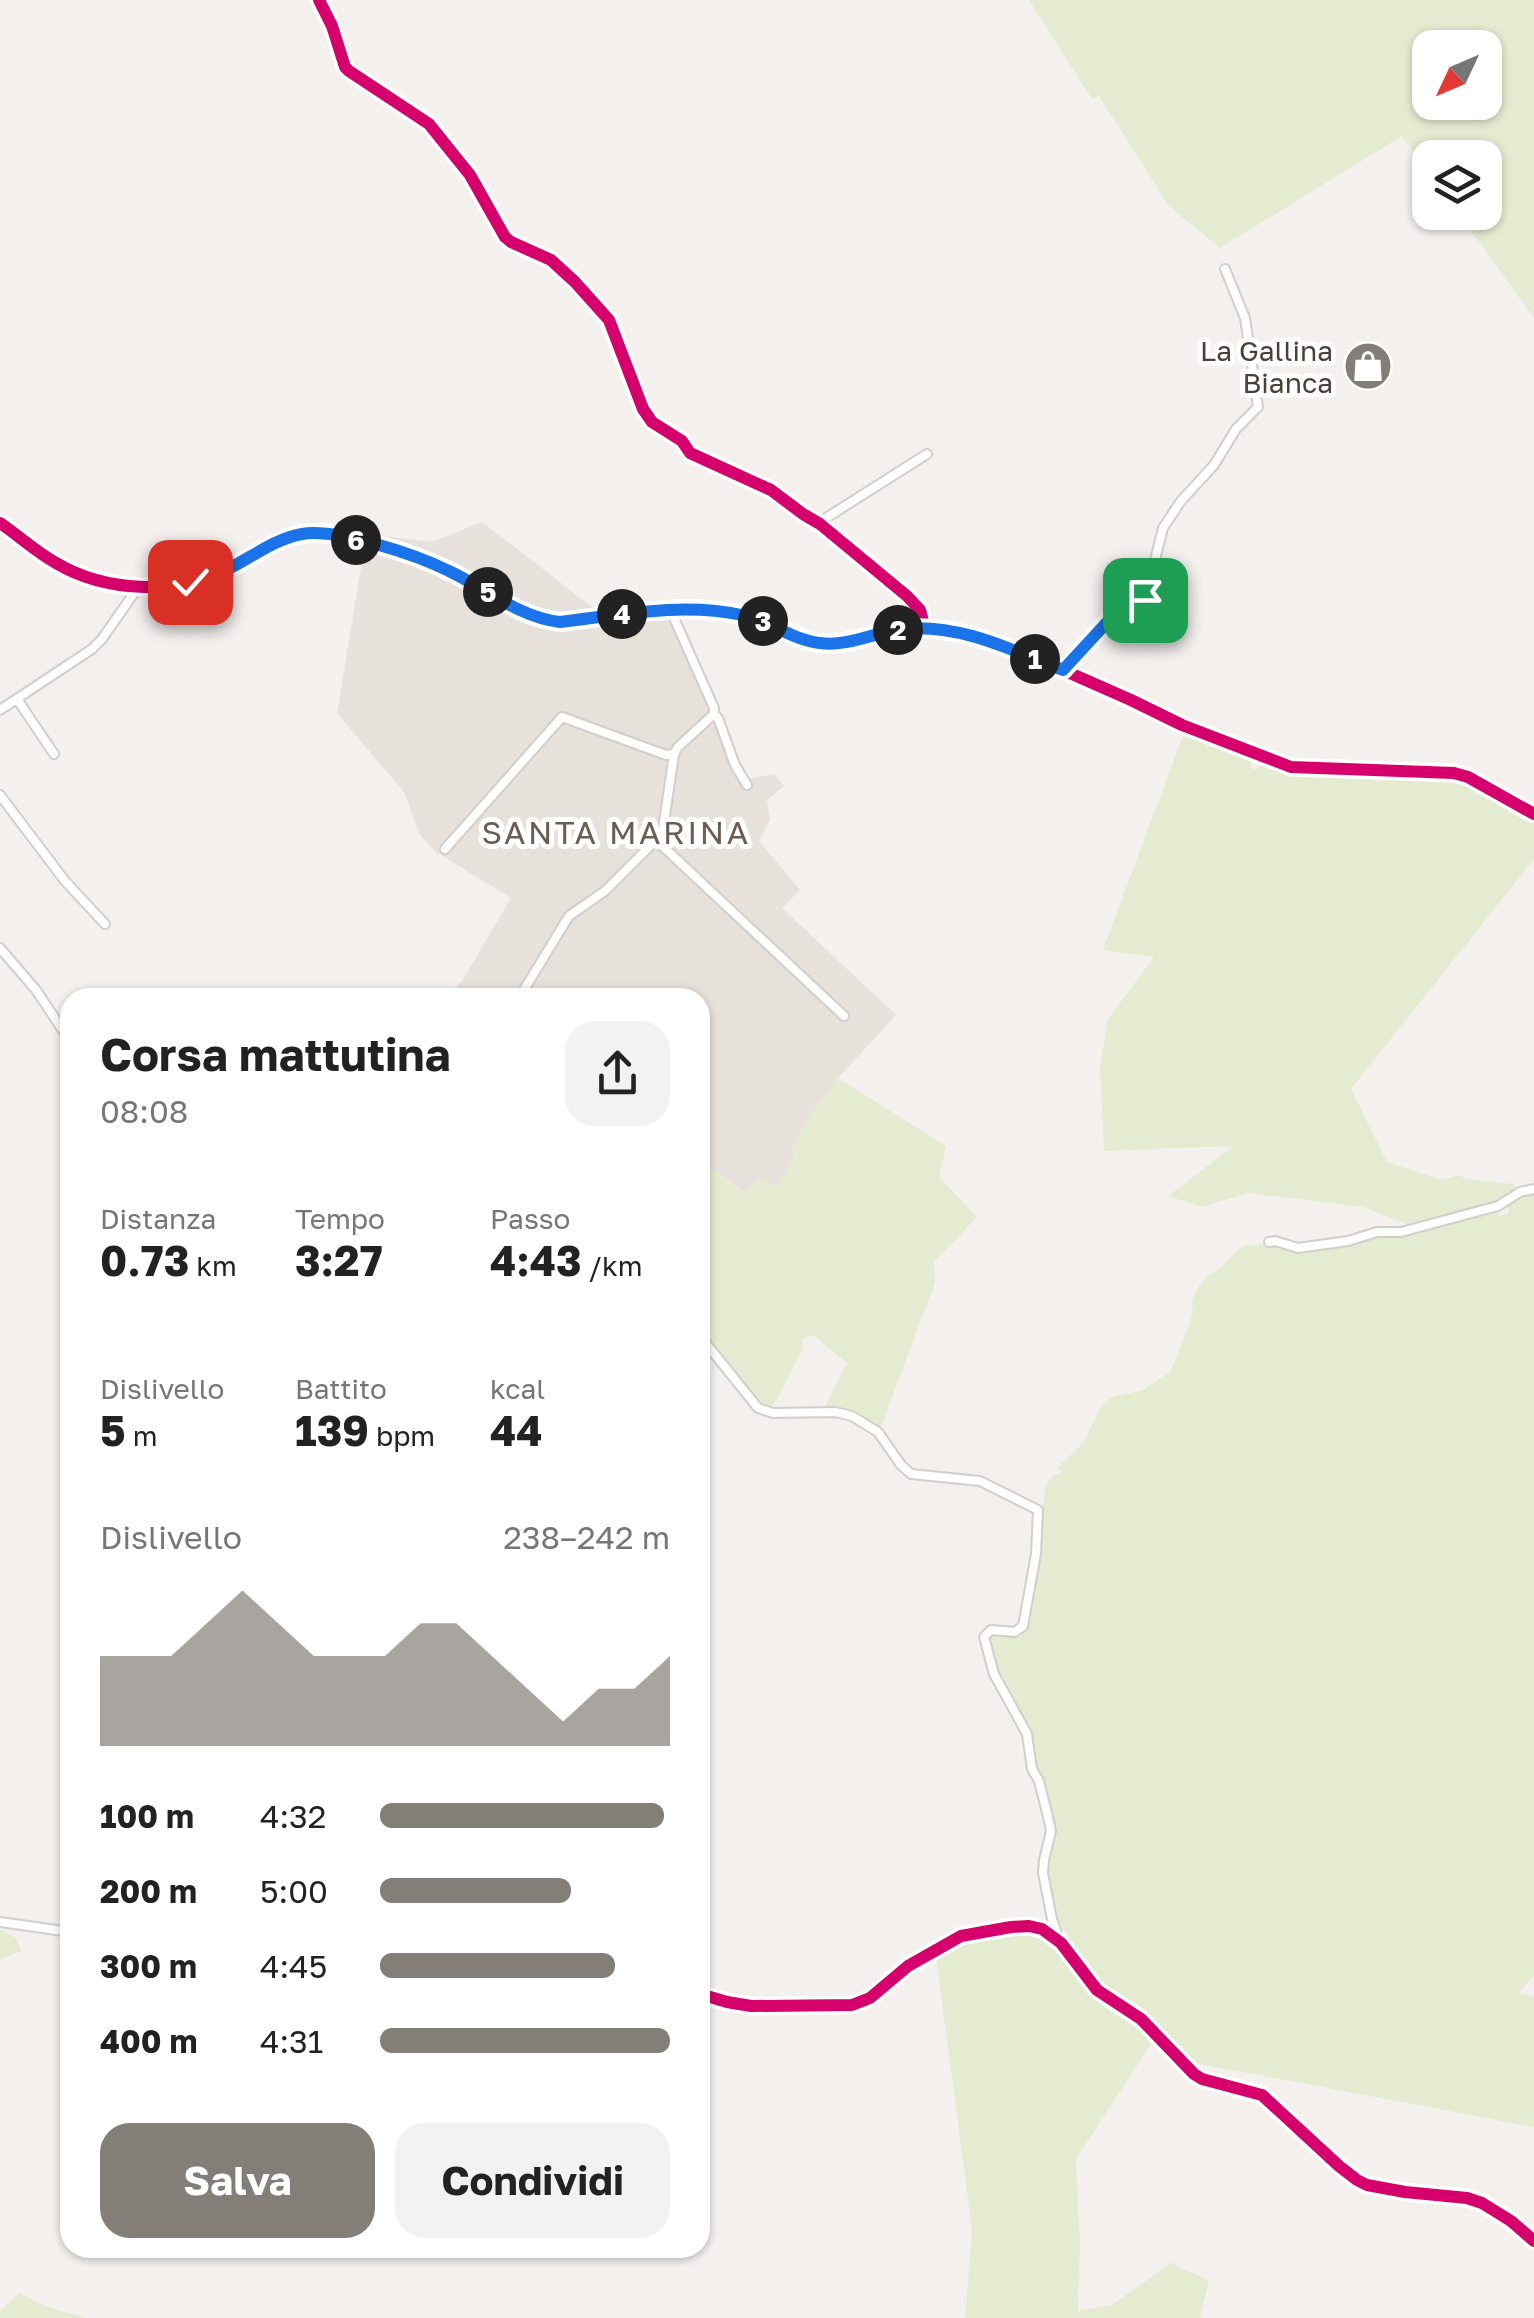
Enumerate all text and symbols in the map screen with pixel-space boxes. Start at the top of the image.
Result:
north arrow [1412,30,1502,120]
map controls [1412,30,1502,230]
button: layers [1412,140,1502,230]
place label: La Gallina Bianca [1200,334,1333,399]
shop icon: La Gallina Bianca [1342,340,1394,392]
pin: 6 [331,515,381,565]
text: 6 [347,523,365,556]
pin [148,540,233,625]
icon: check [163,555,218,610]
pin [1103,558,1188,643]
pin: 5 [463,567,513,617]
icon: arrive [1118,573,1173,628]
text: 5 [479,575,497,608]
pin: 4 [597,589,647,639]
pin: 3 [738,596,788,646]
text: 4 [613,597,631,630]
text: 3 [754,604,772,637]
pin: 2 [873,605,923,655]
text: 2 [889,613,907,646]
pin: 1 [1010,634,1060,684]
text: 1 [1028,642,1042,675]
district label: SANTA MARINA [481,813,751,851]
button: share [565,1021,670,1126]
text: Corsa mattutina [100,1027,451,1081]
text: 08:08 [100,1092,188,1130]
text: Distanza [100,1202,216,1235]
text: Tempo [295,1202,385,1235]
text: Passo [490,1202,570,1235]
text: 0.73 [100,1235,189,1285]
text: 3:27 [295,1235,383,1285]
text: 4:43 [490,1235,582,1285]
text: km [189,1249,237,1282]
text: /km [582,1249,643,1282]
text: Dislivello [100,1372,224,1405]
text: Battito [295,1372,387,1405]
text: kcal [490,1372,545,1405]
text: 5 [100,1405,126,1455]
text: 139 [295,1405,369,1455]
text: 44 [490,1405,543,1455]
text: m [126,1419,157,1452]
text: bpm [369,1419,435,1452]
text: Dislivello [100,1518,242,1556]
text: 238–242 m [503,1518,670,1556]
text: 100 m [100,1797,194,1835]
text: 4:32 [260,1797,326,1835]
text: 200 m [100,1872,197,1910]
text: 5:00 [260,1872,328,1910]
text: 300 m [100,1947,197,1985]
text: 4:45 [260,1947,327,1985]
text: 400 m [100,2022,198,2060]
text: 4:31 [260,2022,323,2060]
button: Salva [100,2123,375,2238]
button: Condividi [395,2123,670,2238]

